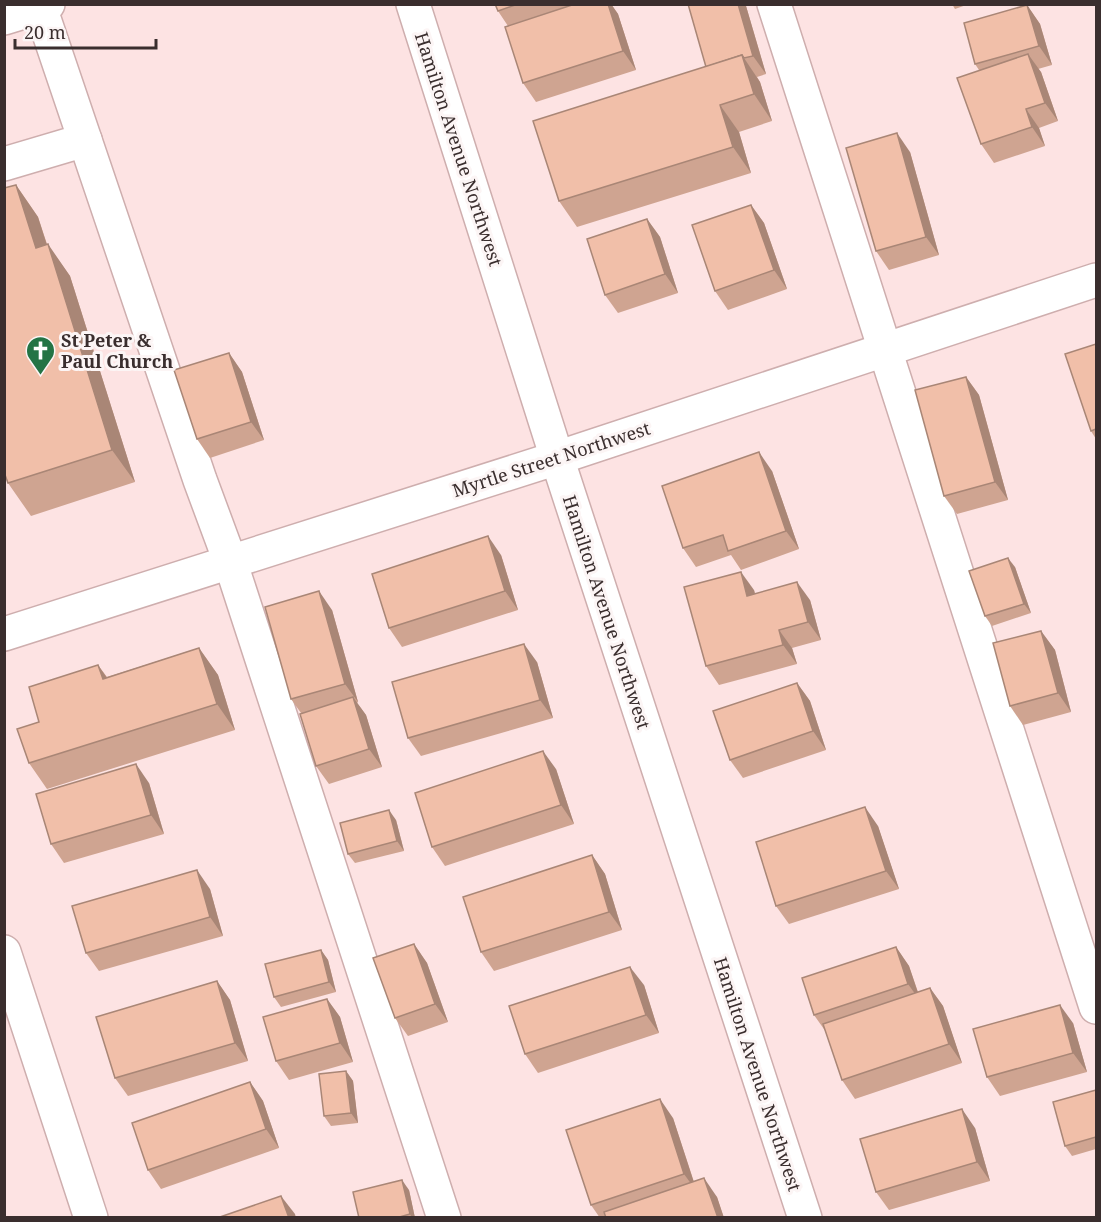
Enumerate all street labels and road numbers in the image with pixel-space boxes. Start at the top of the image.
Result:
street label: Hamilton Avenue Northwest [410,29,508,269]
street label: Myrtle Street Northwest [449,416,653,502]
street label: Hamilton Avenue Northwest [558,492,656,732]
street label: Hamilton Avenue Northwest [709,954,807,1194]

